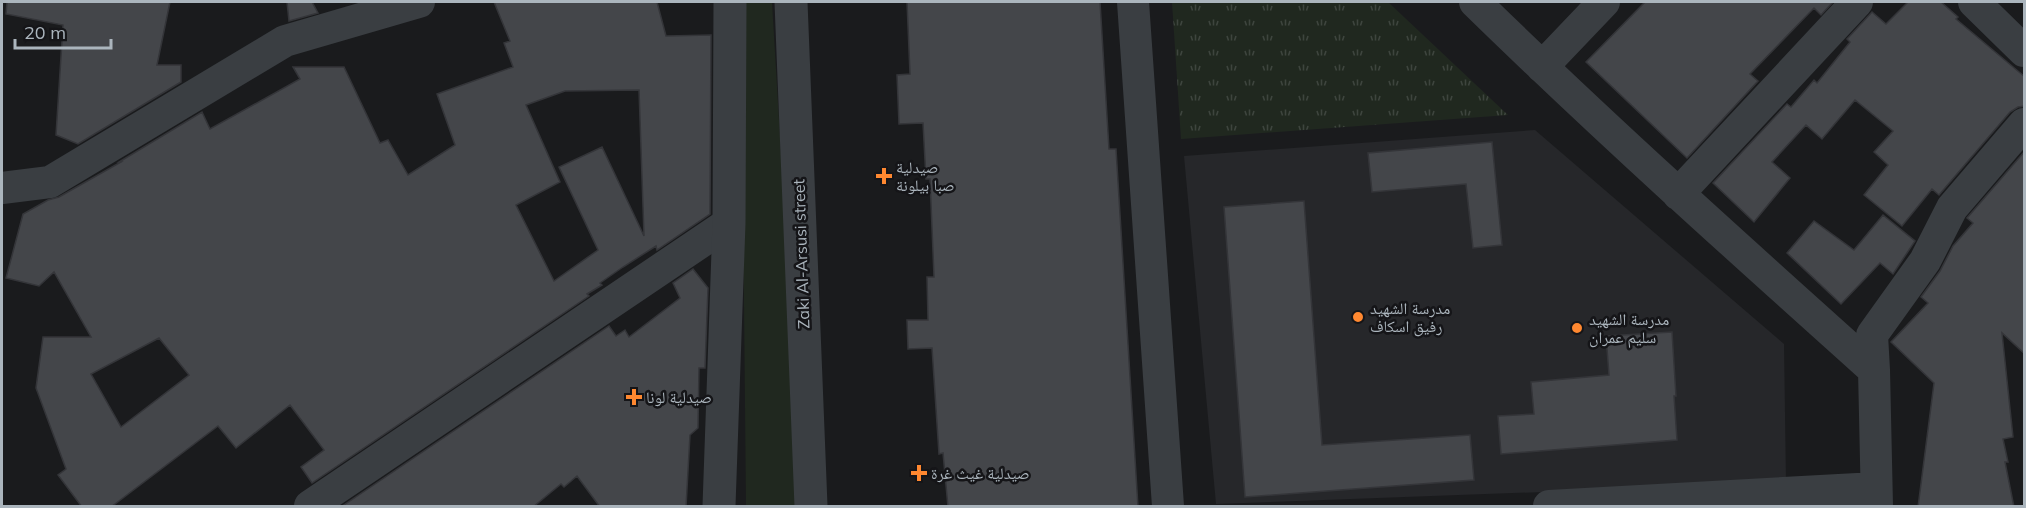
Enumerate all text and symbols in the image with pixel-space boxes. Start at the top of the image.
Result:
scale bar [15,12,111,50]
text: 20 m [24,21,66,44]
place label: صيدلية صبا بيلونة [896,157,955,195]
marker: صيدلية صبا بيلونة [877,169,891,183]
street label: Zaki Al-Arsusi street [788,178,814,329]
place label: مدرسة الشهيد رفيق اسكاف [1370,298,1450,337]
place label: مدرسة الشهيد سليم عمران [1589,309,1669,348]
marker: مدرسة الشهيد رفيق اسكاف [1351,310,1365,324]
marker: مدرسة الشهيد سليم عمران [1570,321,1584,335]
place label: صيدلية لونا [646,387,712,407]
marker: صيدلية لونا [627,390,641,404]
place label: صيدلية غيث غرة [931,463,1030,483]
marker: صيدلية غيث غرة [912,466,926,480]

